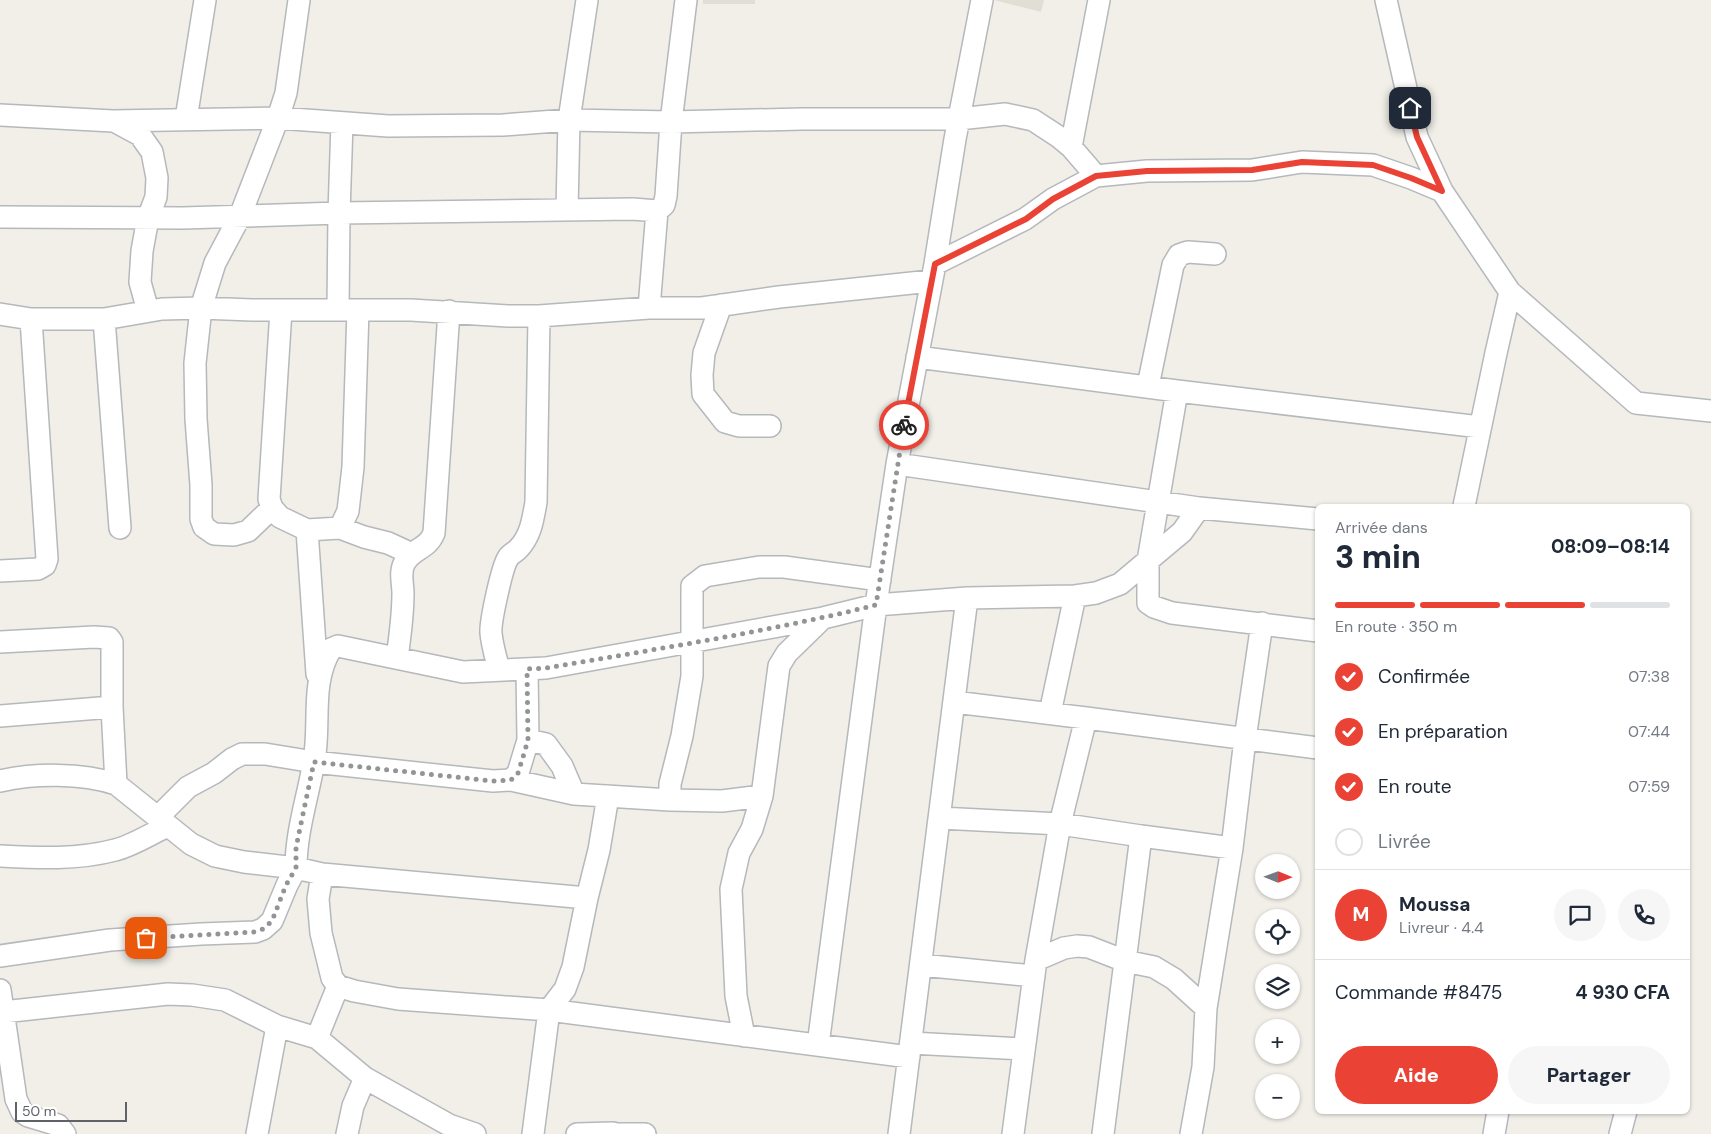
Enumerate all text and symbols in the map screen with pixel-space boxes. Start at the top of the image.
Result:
pin [1389,87,1431,129]
icon: home [1396,94,1424,122]
courier [879,400,929,450]
icon: bike [890,411,918,439]
text: Arrivée dans [1335,517,1428,538]
text: 08:09–08:14 [1551,534,1670,559]
text: 3 min [1335,536,1421,578]
text: En route · 350 m [1335,616,1457,637]
icon: check [1335,663,1363,691]
text: Confirmée [1378,664,1470,689]
text: 07:38 [1628,666,1670,687]
icon: check [1335,718,1363,746]
text: En préparation [1378,719,1508,744]
text: 07:44 [1628,721,1670,742]
icon: check [1335,773,1363,801]
text: En route [1378,774,1452,799]
text: 07:59 [1628,776,1670,797]
text: Livrée [1378,829,1431,854]
north arrow [1255,854,1300,899]
map controls [1255,854,1300,1119]
button: chat [1554,889,1606,941]
button: phone [1618,889,1670,941]
text: Moussa [1399,892,1470,917]
text: M [1353,902,1369,927]
button: locate [1255,909,1300,954]
pin [125,917,167,959]
text: Livreur · 4.4 [1399,917,1484,938]
icon: bag [132,924,160,952]
button: layers [1255,964,1300,1009]
text: Commande #8475 [1335,980,1502,1005]
text: 4 930 CFA [1575,980,1670,1005]
button: + [1255,1019,1300,1064]
button: Aide [1335,1046,1498,1104]
button: Partager [1508,1046,1670,1104]
button: − [1255,1074,1300,1119]
scale bar [15,1099,128,1122]
text: 50 m [22,1102,56,1120]

